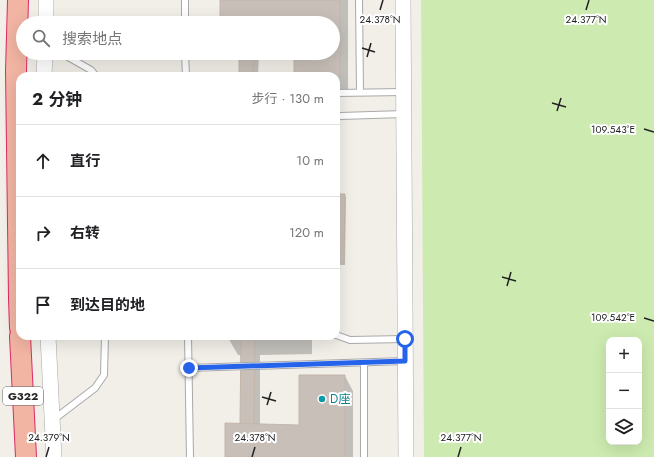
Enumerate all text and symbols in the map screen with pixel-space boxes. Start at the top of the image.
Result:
text: 24.378°N [359,12,401,27]
text: 24.377°N [566,12,606,27]
search box [16,16,340,60]
icon: search [30,27,52,49]
text: 搜索地点 [62,28,122,50]
text: 2 分钟 [32,87,82,111]
text: 步行 · 130 m [252,89,324,108]
text: 109.543°E [591,122,635,137]
icon: ahead [32,150,54,172]
text: 直行 [70,150,100,172]
text: 10 m [296,151,324,170]
icon: right [32,222,54,244]
text: 右转 [70,222,100,244]
text: 120 m [289,223,324,242]
icon: arrive [32,294,54,316]
text: 到达目的地 [70,294,145,316]
text: 109.542°E [591,310,635,325]
route start [396,330,414,348]
map controls [606,337,642,445]
button: + [606,337,642,373]
route end [180,359,198,377]
button: − [606,373,642,409]
road number: G322 [3,387,43,405]
place label: D座 [330,390,350,408]
marker: D座 [317,394,327,404]
button: layers [606,409,642,445]
text: 24.379°N [28,430,70,445]
text: 24.378°N [234,430,276,445]
text: 24.377°N [441,430,481,445]

